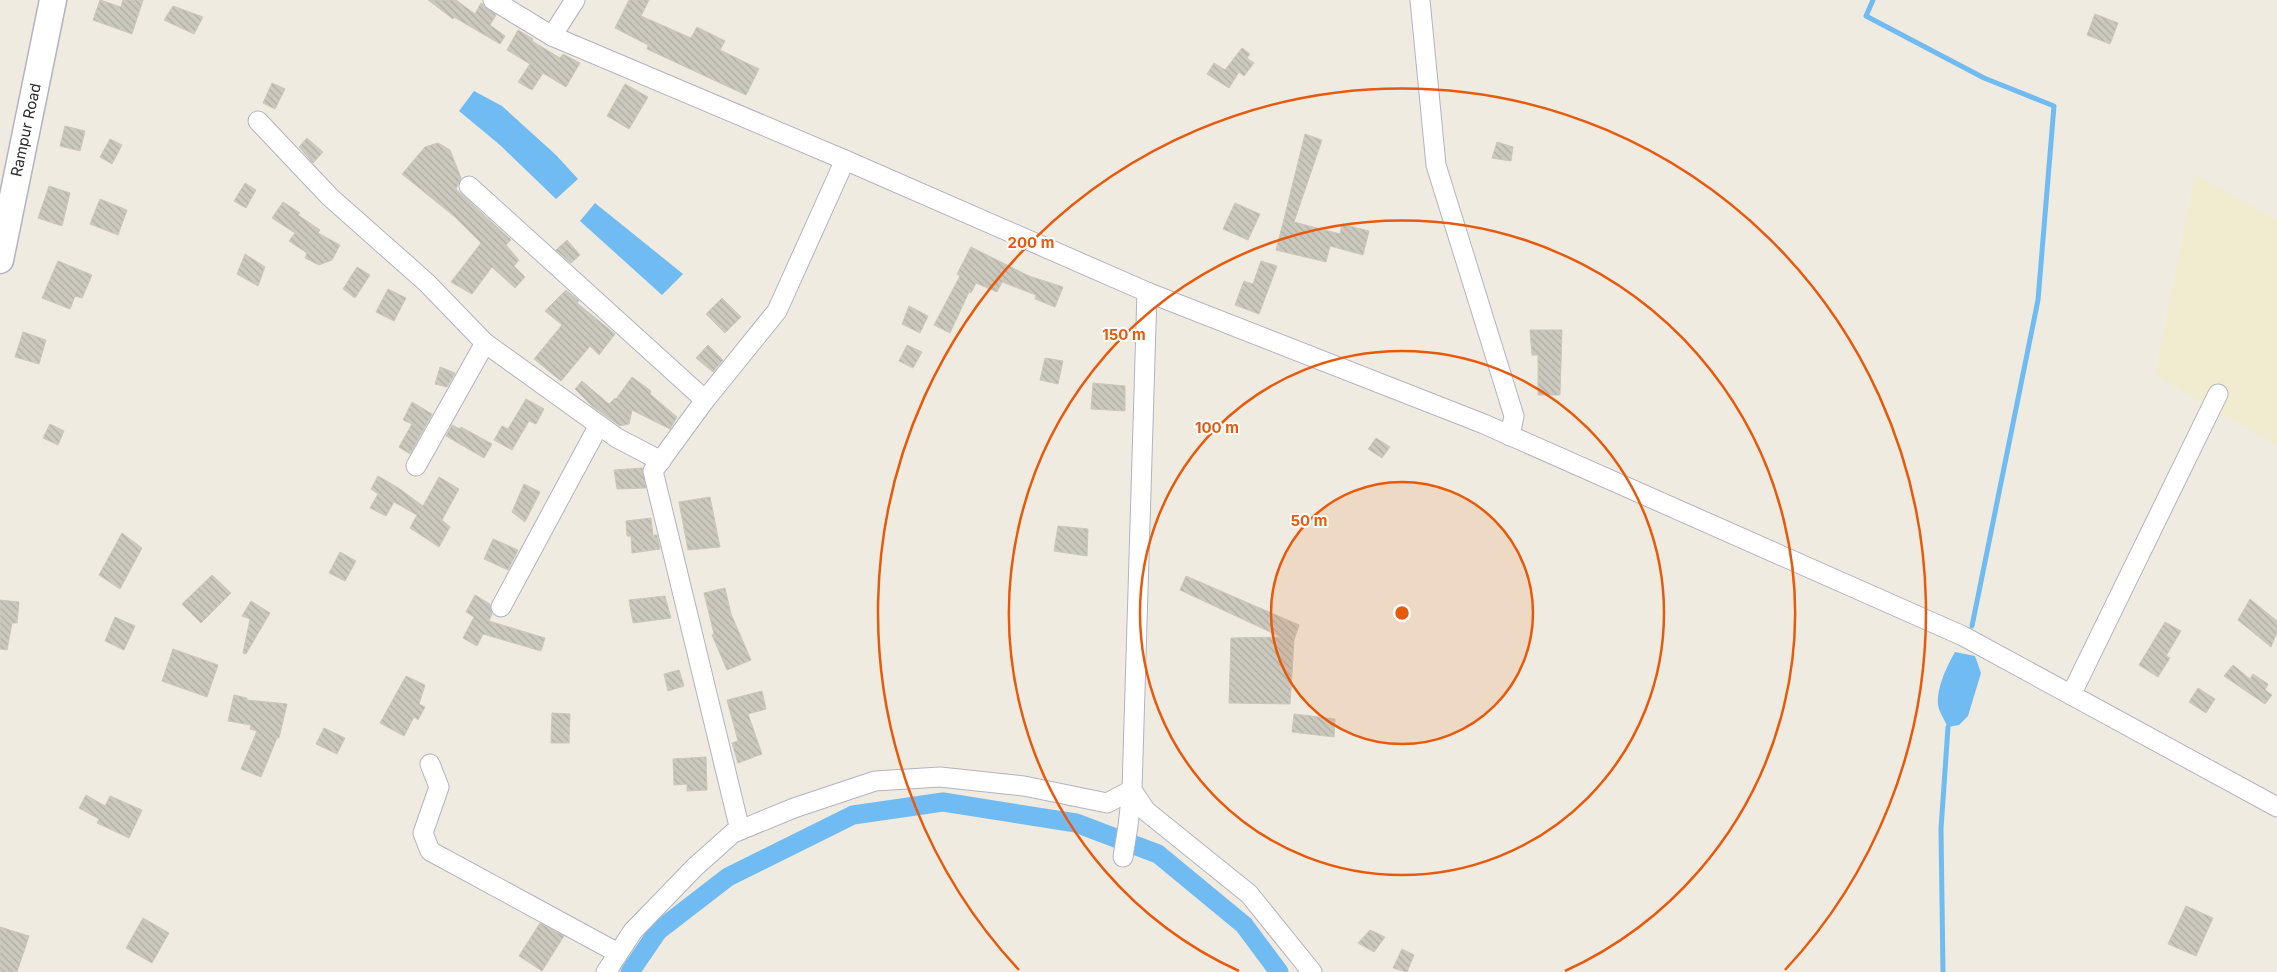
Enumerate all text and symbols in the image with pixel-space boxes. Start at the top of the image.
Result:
street label: Rampur Road [6,81,45,178]
text: 200 m [1008,233,1054,252]
text: 150 m [1102,325,1146,344]
text: 100 m [1195,418,1239,437]
text: 50 m [1291,511,1327,530]
centre of rings [1393,604,1411,622]

